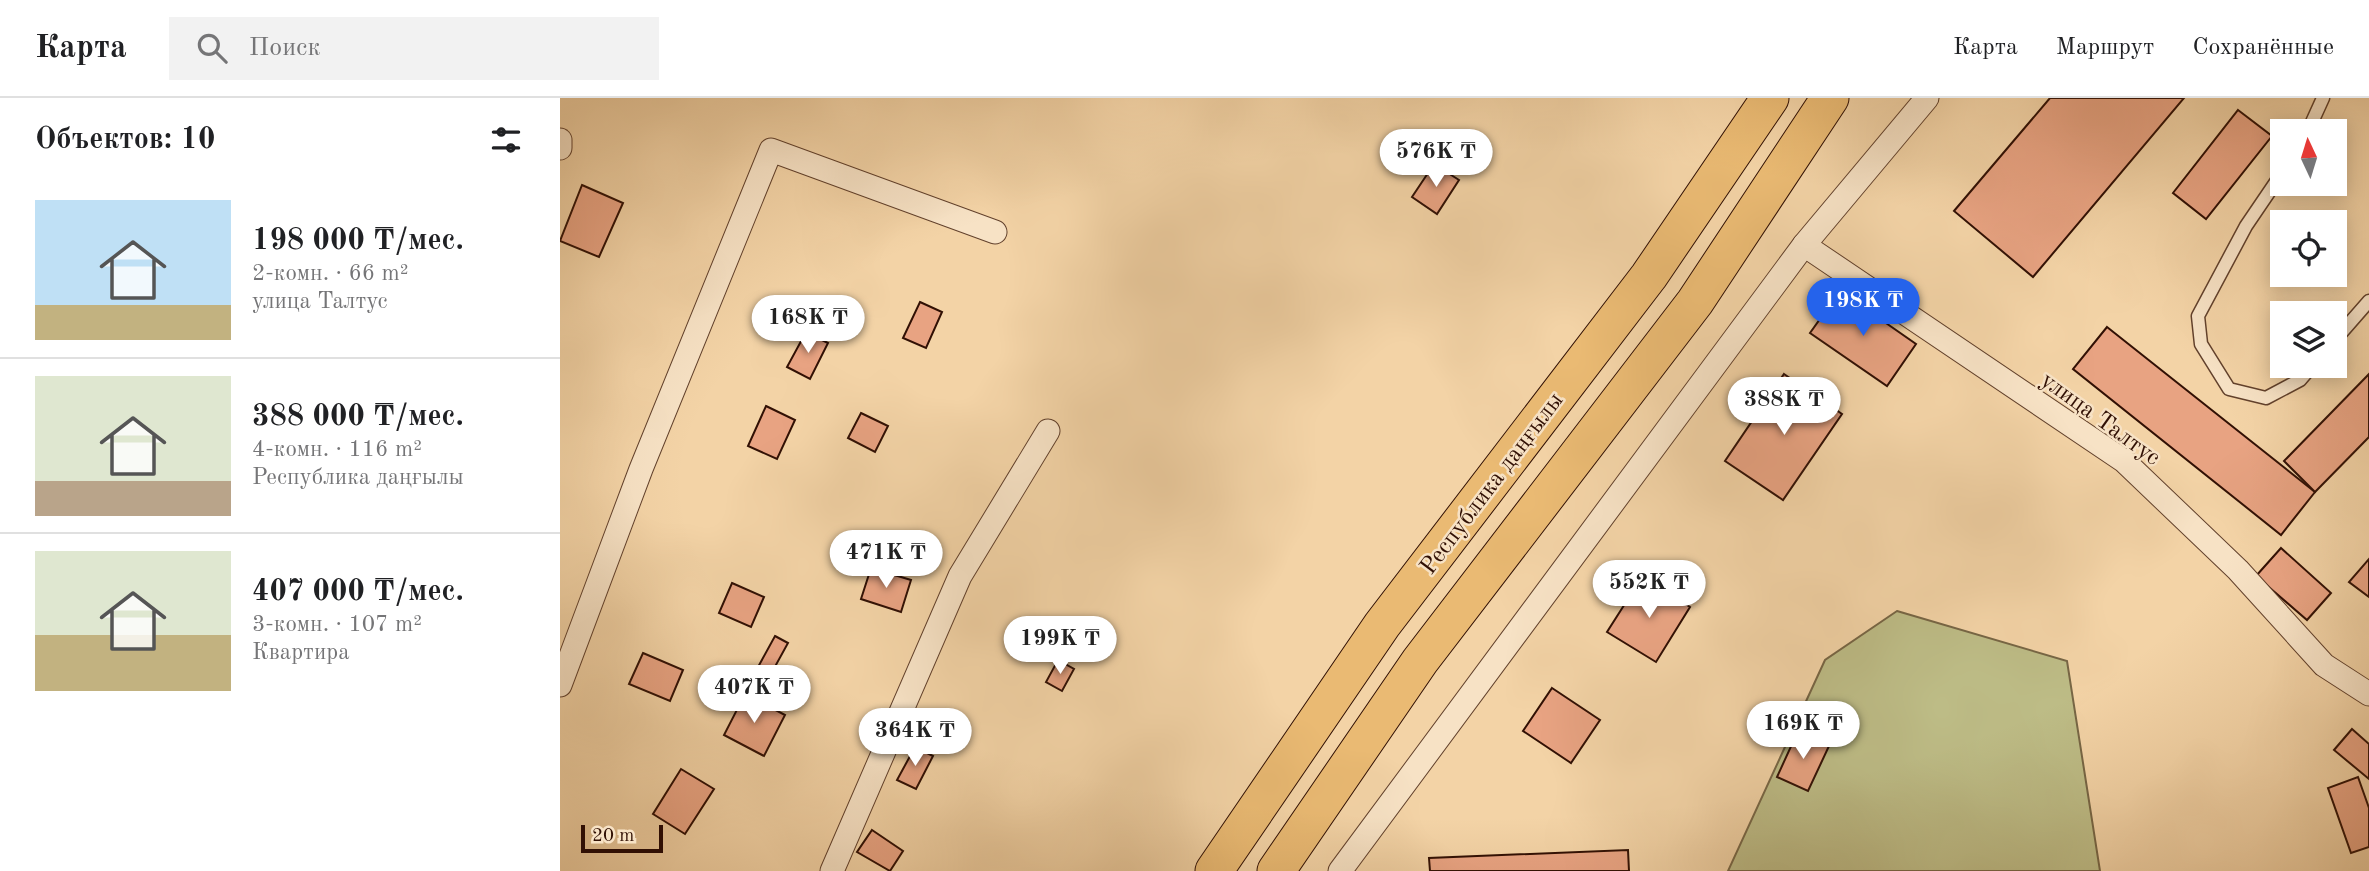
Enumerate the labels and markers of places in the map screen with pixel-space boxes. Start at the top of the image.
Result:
pin: 576K ₸ [1379,130,1493,189]
pin: 198K ₸ [1806,278,1920,338]
pin: 168K ₸ [751,296,865,355]
pin: 388K ₸ [1727,378,1841,437]
pin: 471K ₸ [829,531,943,590]
pin: 552K ₸ [1592,560,1706,620]
pin: 199K ₸ [1003,616,1117,676]
pin: 407K ₸ [697,666,811,725]
pin: 169K ₸ [1746,702,1860,761]
pin: 364K ₸ [858,708,972,768]

